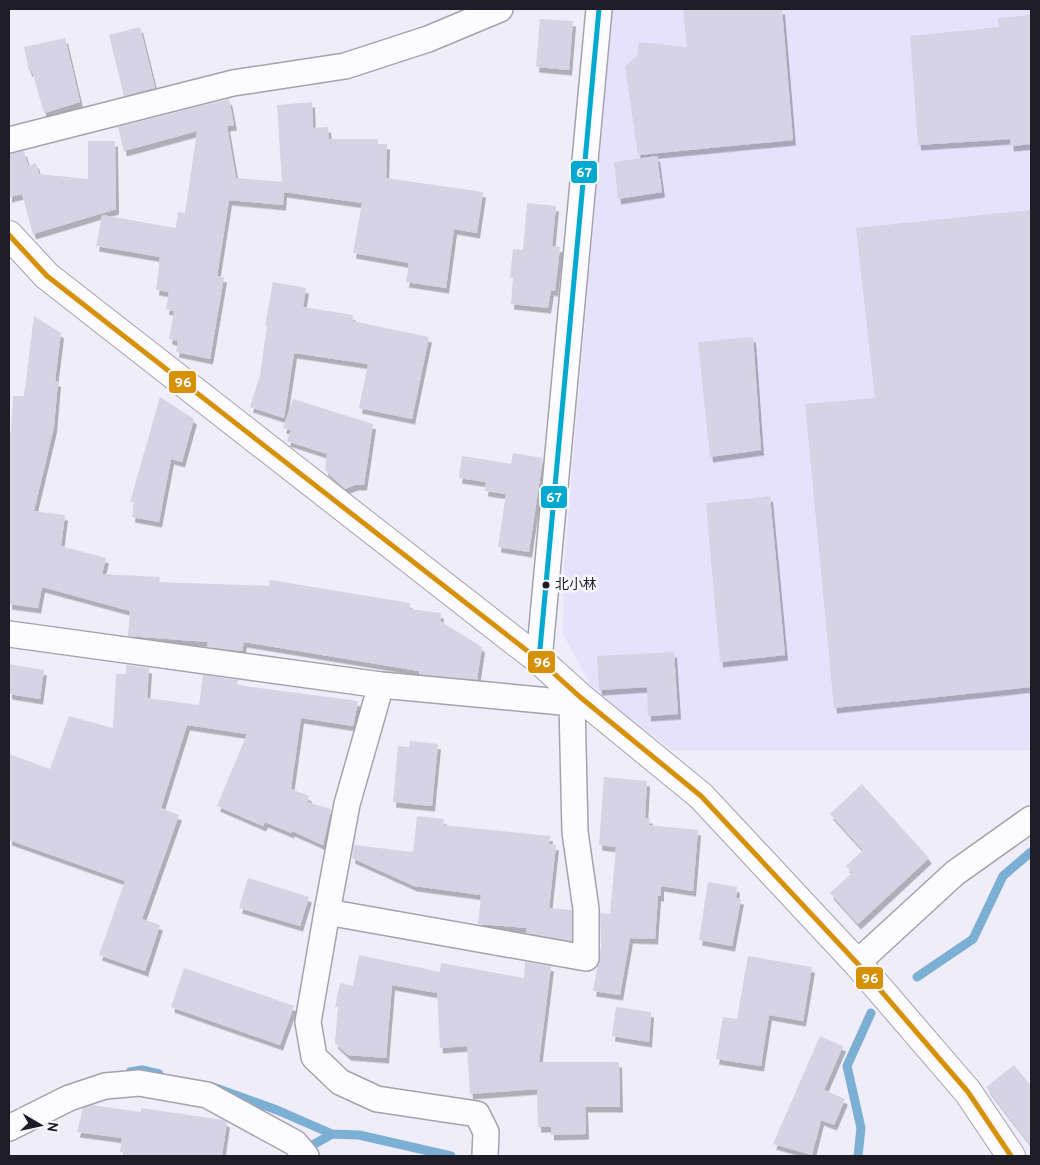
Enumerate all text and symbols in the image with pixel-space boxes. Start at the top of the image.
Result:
line badge: 67 [570,160,598,184]
text: 67 [576,165,592,182]
line badge: 96 [168,370,197,394]
text: 96 [174,375,192,392]
line badge: 67 [540,485,568,509]
text: 67 [546,490,562,507]
place label: 北小林 [555,576,597,594]
marker: 北小林 [541,580,551,590]
line badge: 96 [527,650,556,674]
text: 96 [533,655,551,672]
line badge: 96 [855,966,884,990]
text: 96 [861,971,879,988]
north arrow [15,1100,65,1150]
text: N [42,1120,61,1133]

